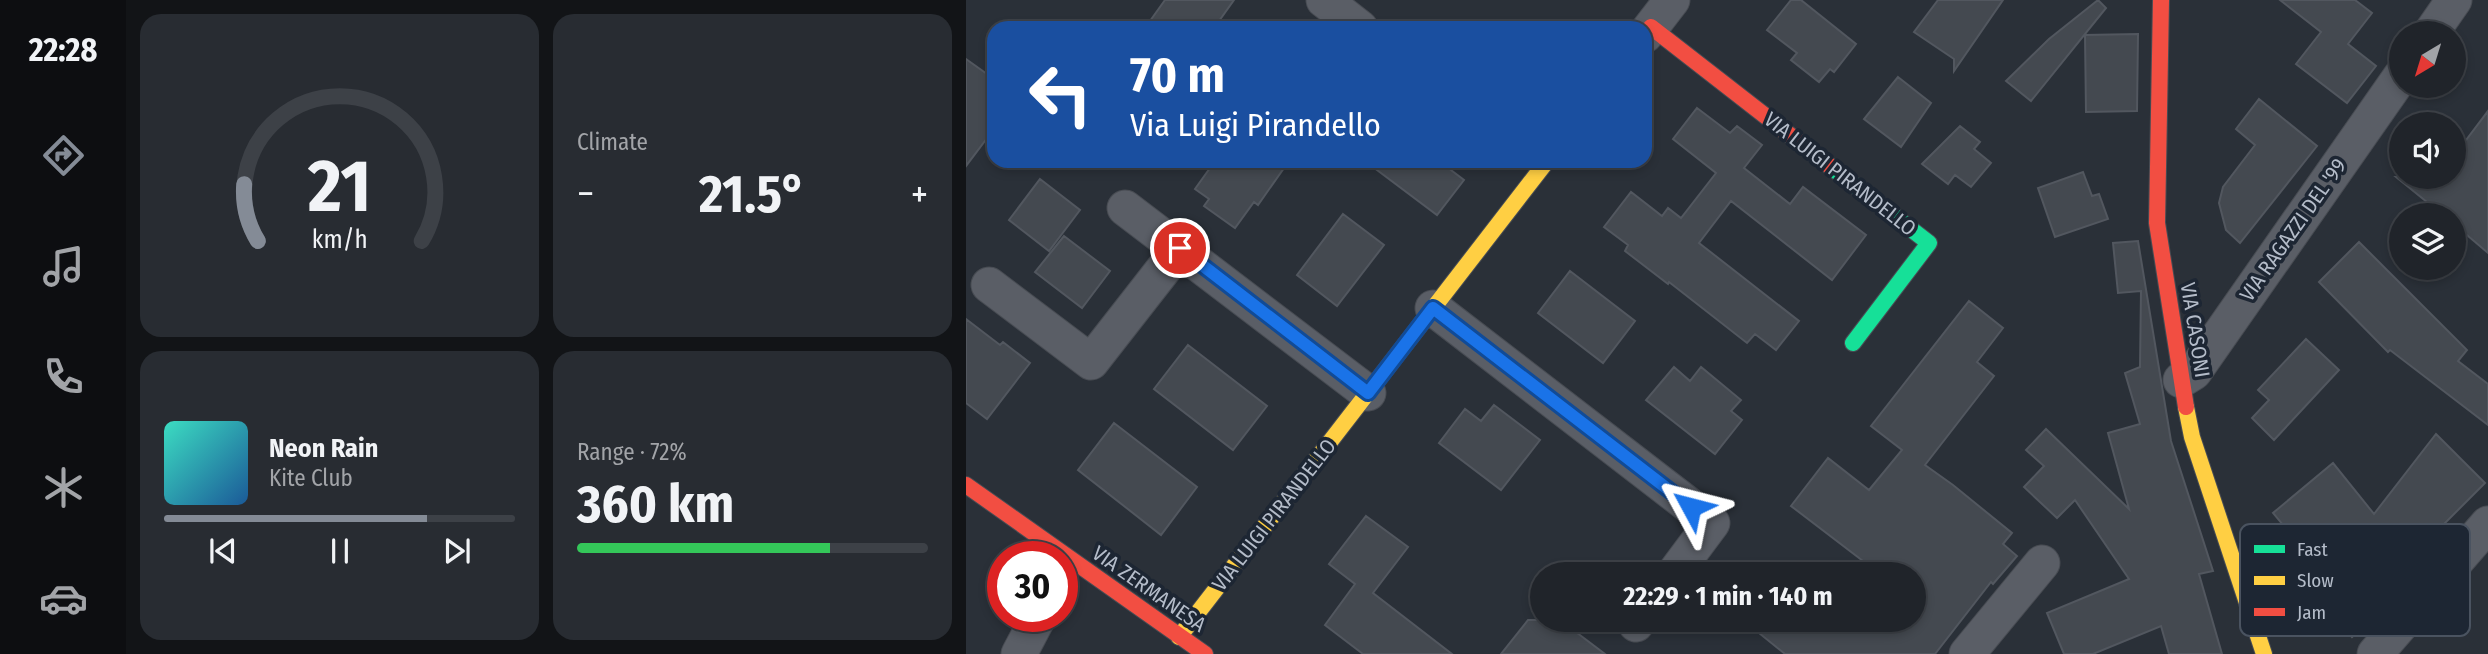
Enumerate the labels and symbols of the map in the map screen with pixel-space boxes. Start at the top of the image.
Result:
north arrow [2389,21,2466,98]
street label: VIA LUIGI PIRANDELLO [1759,107,1921,241]
street label: VIA RAGAZZI DEL '99 [2234,153,2352,307]
pin [1150,218,1210,278]
street label: VIA CASONI [2175,281,2215,379]
street label: VIA LUIGI PIRANDELLO [1207,434,1341,596]
position arrow [1654,470,1728,544]
legend [2240,524,2470,636]
text: Fast [2297,538,2328,561]
street label: VIA ZERMANESA [1087,540,1211,638]
speed limit sign: 30 [987,541,1078,632]
text: Slow [2297,569,2334,592]
text: Jam [2297,601,2326,624]

